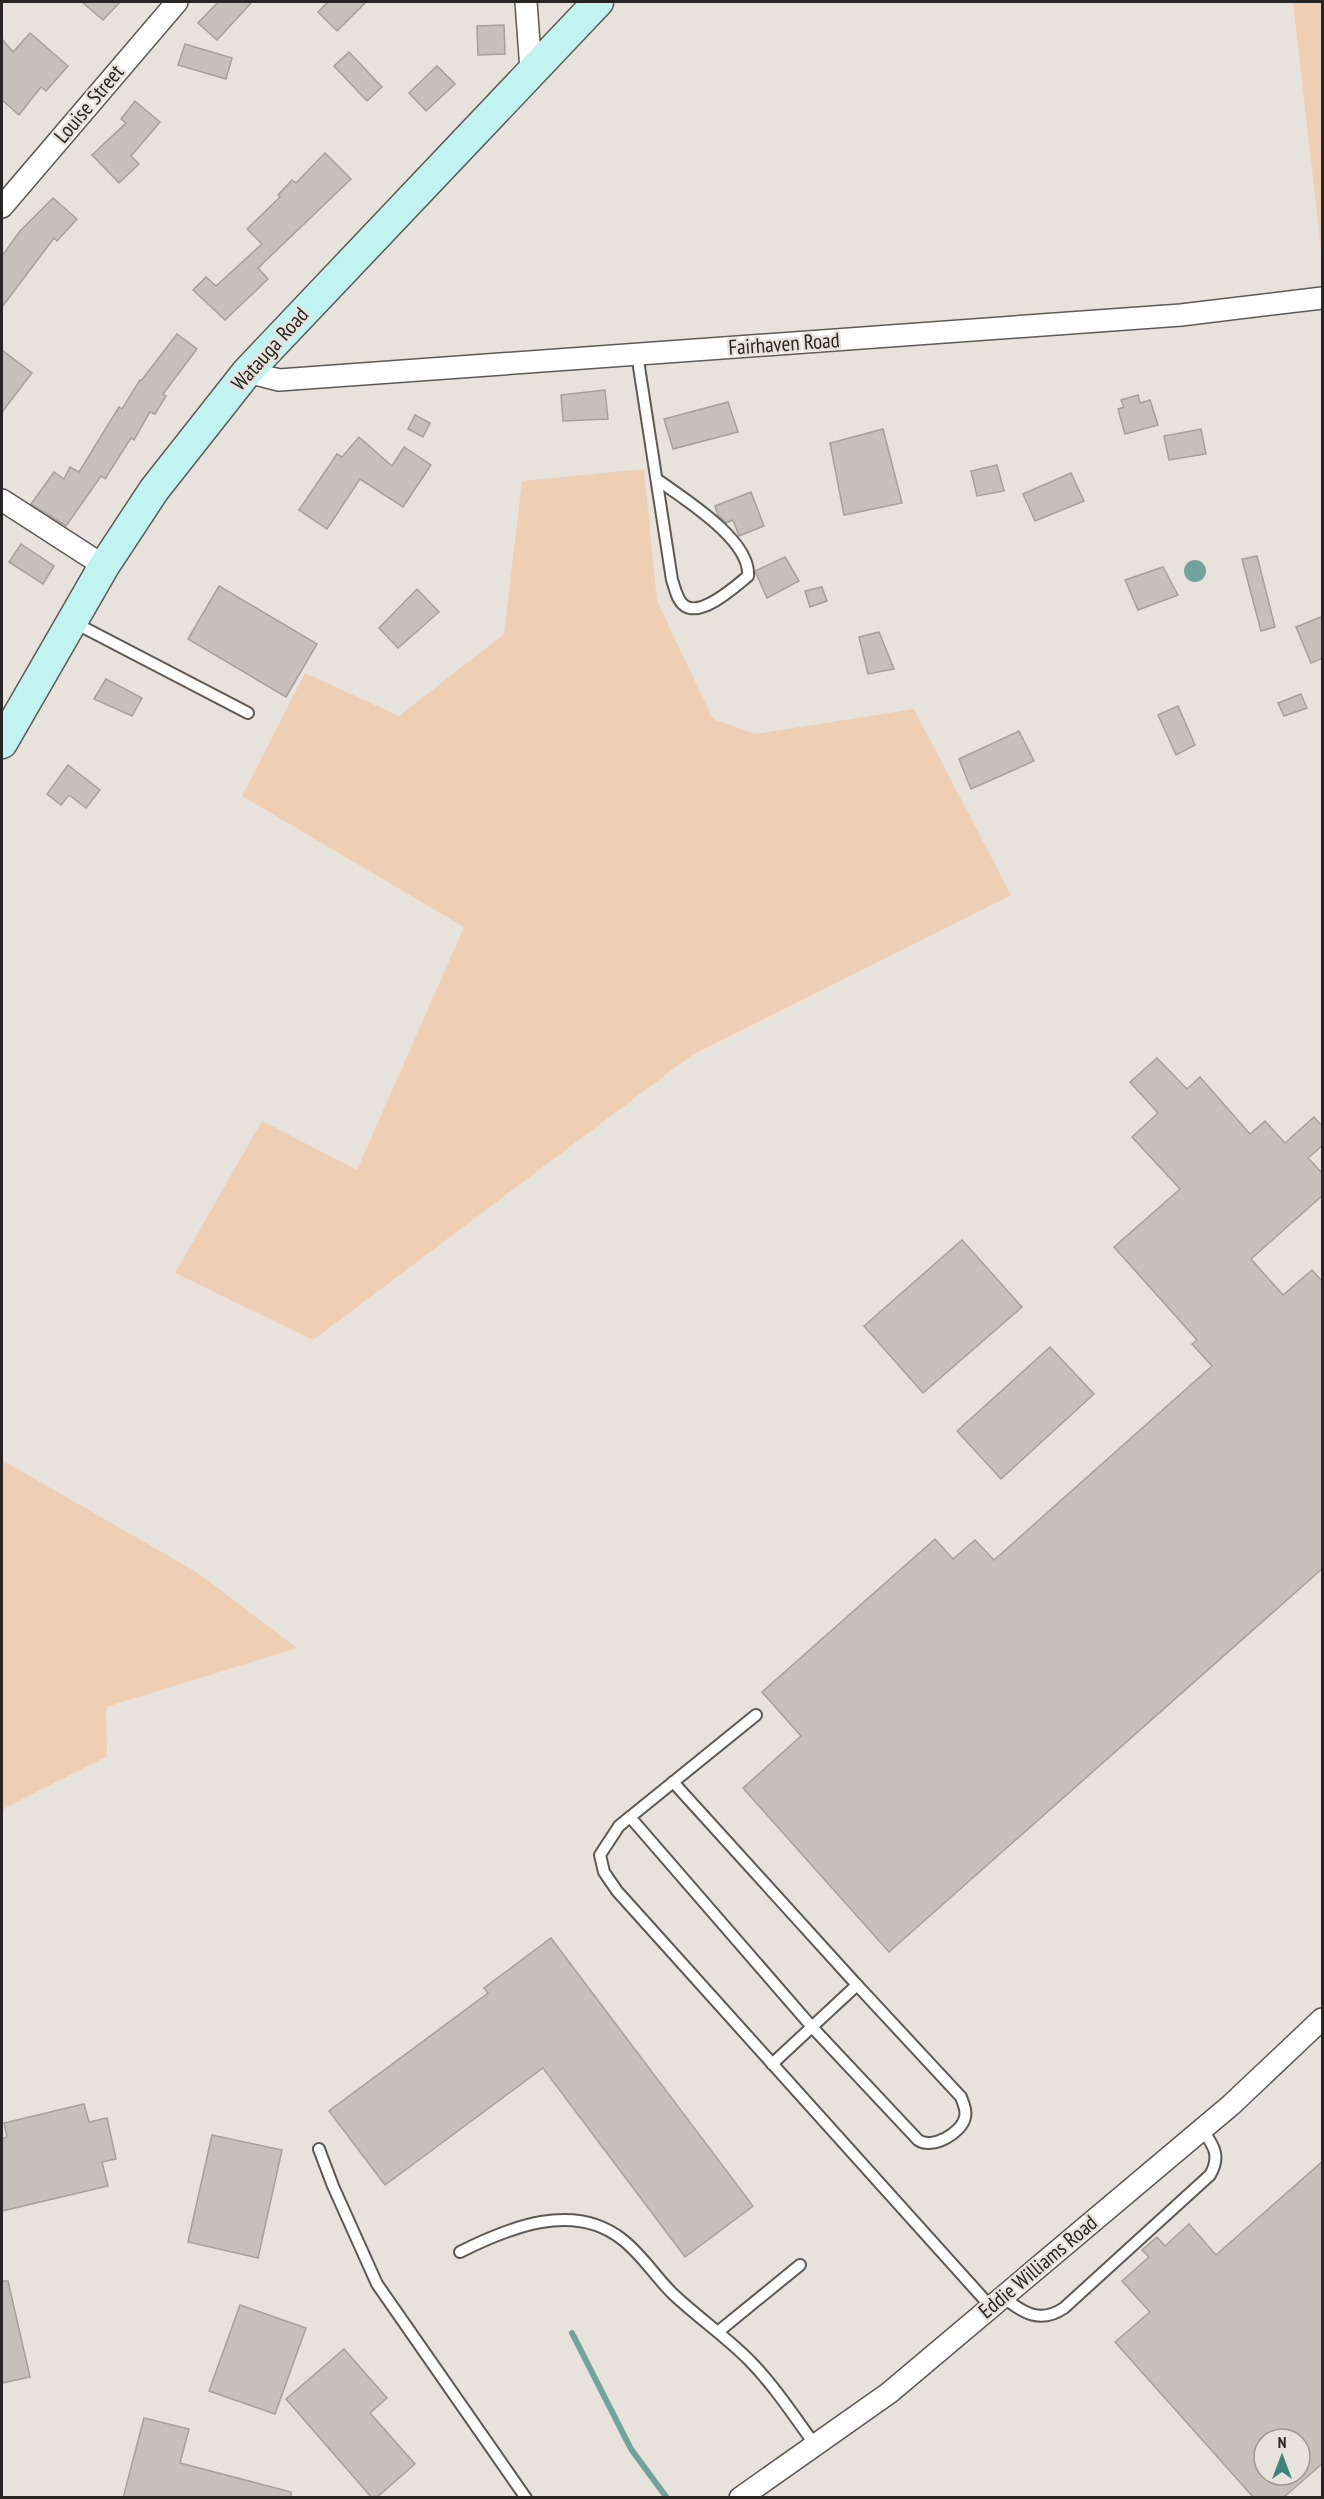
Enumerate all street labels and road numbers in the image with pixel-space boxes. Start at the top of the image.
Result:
street label: Louise Street [48,59,129,148]
street label: Watauga Road [225,301,314,396]
street label: Fairhaven Road [727,326,840,361]
street label: Eddie Williams Road [973,2209,1103,2324]

